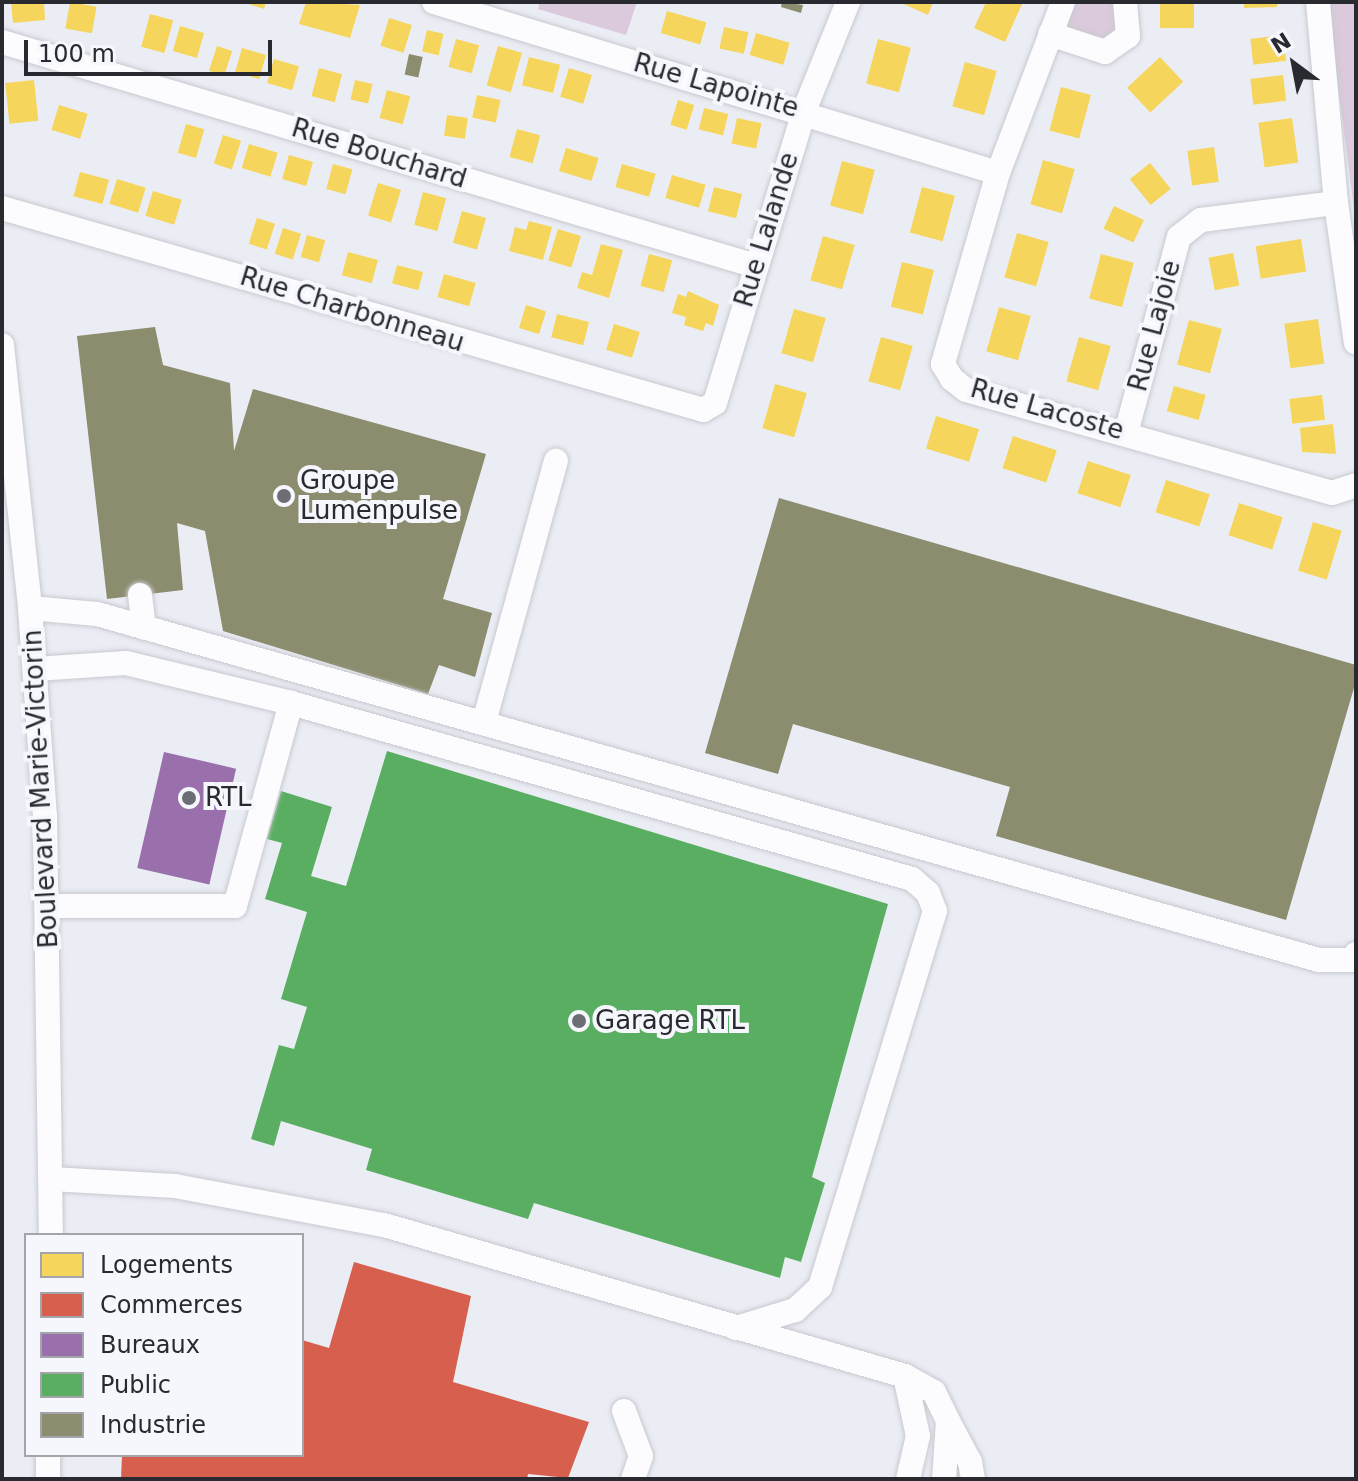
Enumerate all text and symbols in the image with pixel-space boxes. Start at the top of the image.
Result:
scale bar [28,24,276,74]
north arrow [1254,24,1334,104]
text: N [1267,28,1295,59]
text: 100 m [38,40,115,68]
street label: Rue Lapointe [630,48,802,124]
street label: Rue Bouchard [288,113,470,195]
street label: Rue Lalande [729,149,805,311]
street label: Rue Lajoie [1123,257,1187,395]
street label: Rue Charbonneau [236,261,468,359]
street label: Rue Lacoste [967,373,1127,447]
place label: Groupe Lumenpulse [300,465,458,526]
marker: Groupe Lumenpulse [275,487,293,505]
street label: Boulevard Marie-Victorin [17,629,65,949]
place label: RTL [205,782,252,814]
marker: RTL [180,789,198,807]
place label: Garage RTL [595,1005,745,1037]
marker: Garage RTL [570,1012,588,1030]
legend [24,1233,304,1457]
text: Logements [100,1251,233,1279]
text: Commerces [100,1291,243,1319]
text: Bureaux [100,1331,200,1359]
text: Public [100,1371,171,1399]
text: Industrie [100,1411,206,1439]

